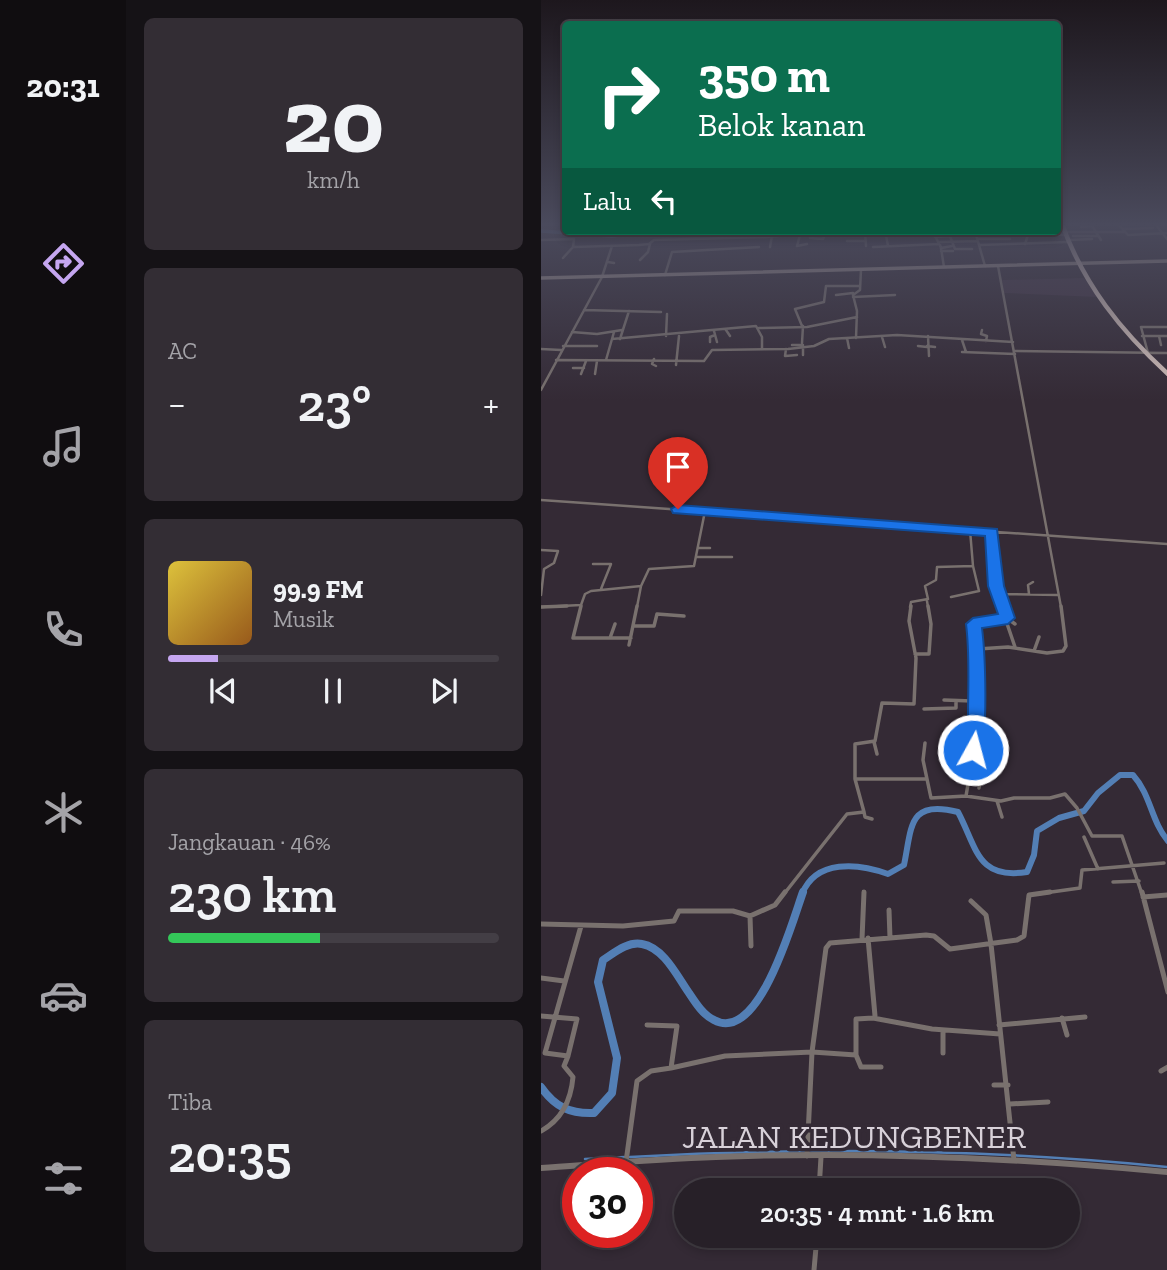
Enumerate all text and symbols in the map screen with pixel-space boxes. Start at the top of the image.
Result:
text: 350 m [698,46,830,105]
icon: right [583,49,674,140]
text: 20 [283,66,384,175]
text: 20:31 [26,67,100,105]
text: Belok kanan [698,106,865,144]
text: km/h [307,166,360,194]
icon: left [645,182,683,220]
text: Lalu [583,185,631,217]
icon: directions [39,239,88,288]
text: AC [168,337,197,365]
text: 23° [297,372,371,434]
text: − [168,381,186,427]
text: + [483,381,499,427]
icon: music [39,422,88,471]
pin [648,437,708,509]
icon: arrive [659,448,697,486]
text: 99.9 FM [273,573,364,605]
icon: phone [39,605,88,654]
text: Musik [273,605,334,633]
icon: previous [204,672,242,710]
icon: pause [314,672,352,710]
icon: next [425,672,463,710]
position arrow [936,713,1010,787]
icon: climate [39,788,88,837]
text: Jangkauan · 46% [168,828,331,856]
text: 230 km [168,863,336,925]
icon: car [39,971,88,1020]
text: Tiba [168,1088,212,1116]
street label: JALAN KEDUNGBENER [682,1117,1027,1156]
text: 20:35 [168,1123,292,1185]
icon: filters [39,1154,88,1203]
speed limit sign: 30 [562,1157,653,1248]
text: 20:35 · 4 mnt · 1.6 km [760,1197,994,1229]

